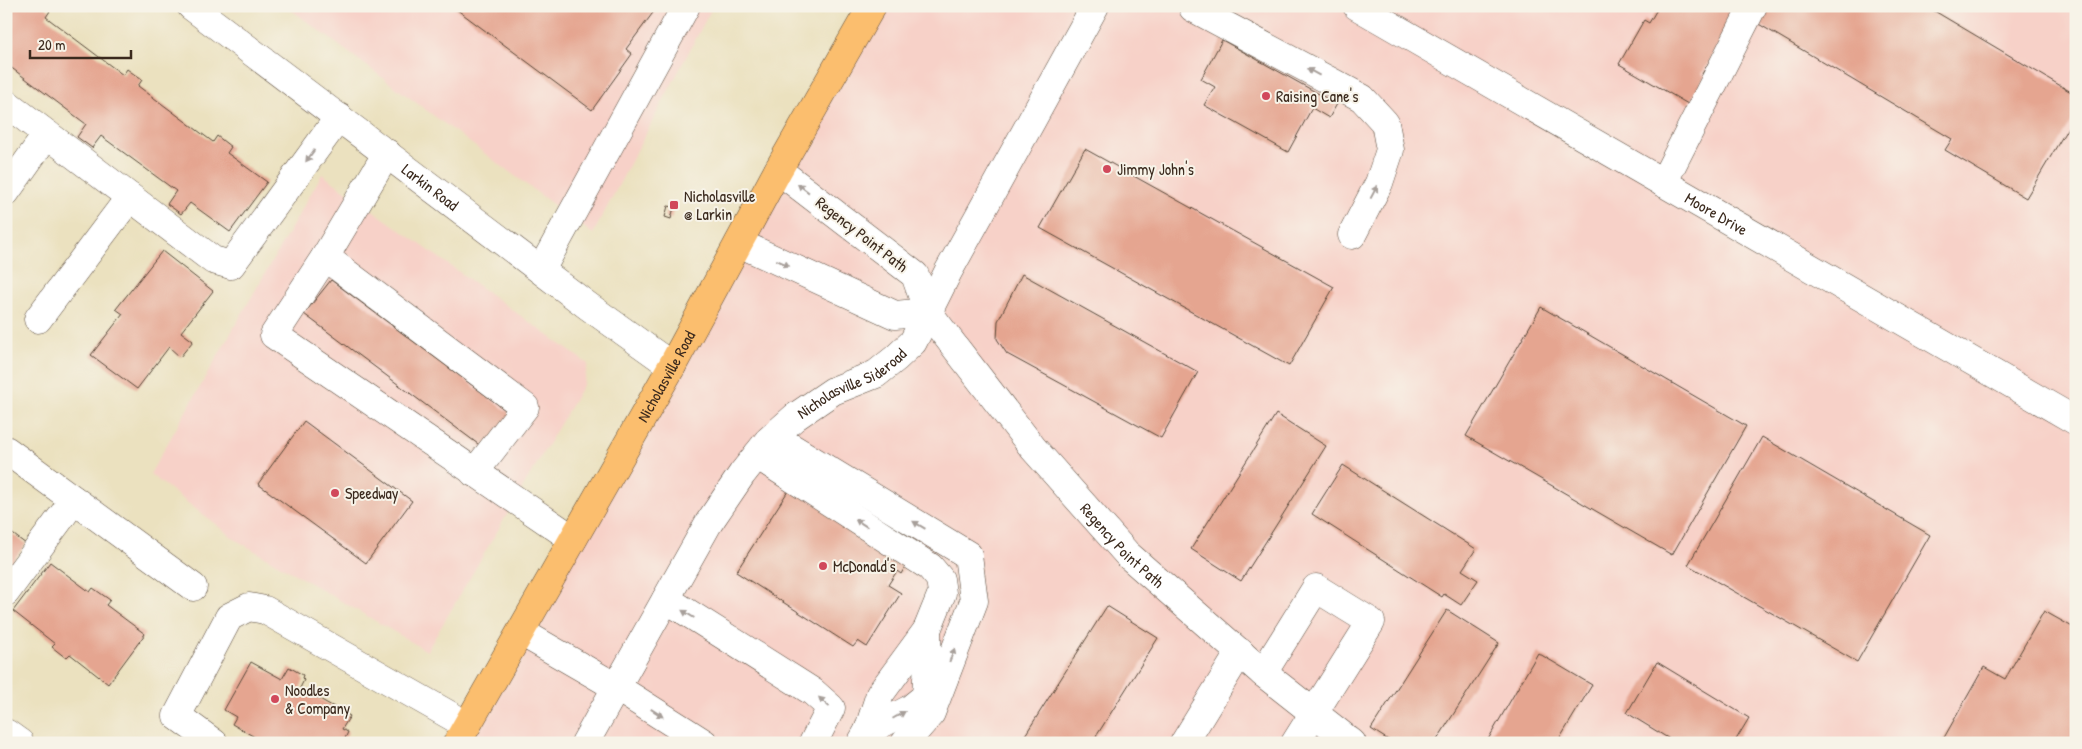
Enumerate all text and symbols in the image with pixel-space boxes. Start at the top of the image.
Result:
scale bar [30,28,131,60]
text: 20 m [38,34,65,55]
one-way arrow [1306,67,1319,76]
place label: Raising Cane's [1276,85,1358,107]
marker: Raising Cane's [1260,90,1272,102]
one-way arrow [305,149,316,162]
street label: Larkin Road [397,158,463,215]
place label: Jimmy John's [1117,158,1194,180]
marker: Jimmy John's [1101,163,1113,175]
one-way arrow [797,183,810,194]
one-way arrow [1370,184,1378,199]
place label: Nicholasville @ Larkin [684,185,756,225]
street label: Moore Drive [1681,187,1752,240]
street label: Regency Point Path [811,191,913,277]
marker: Nicholasville @ Larkin [668,199,680,211]
one-way arrow [776,259,790,267]
street label: Nicholasville Road [631,327,700,426]
street label: Nicholasville Sideroad [792,343,911,424]
place label: Speedway [345,482,399,504]
marker: Speedway [329,487,341,499]
street label: Regency Point Path [1075,498,1169,593]
one-way arrow [855,518,868,528]
one-way arrow [912,520,925,529]
place label: McDonald's [833,555,896,577]
marker: McDonald's [817,560,829,572]
one-way arrow [682,609,695,618]
one-way arrow [949,648,956,663]
place label: Noodles & Company [285,679,351,719]
marker: Noodles & Company [269,693,281,705]
one-way arrow [819,696,831,708]
one-way arrow [651,708,664,718]
one-way arrow [892,711,907,719]

